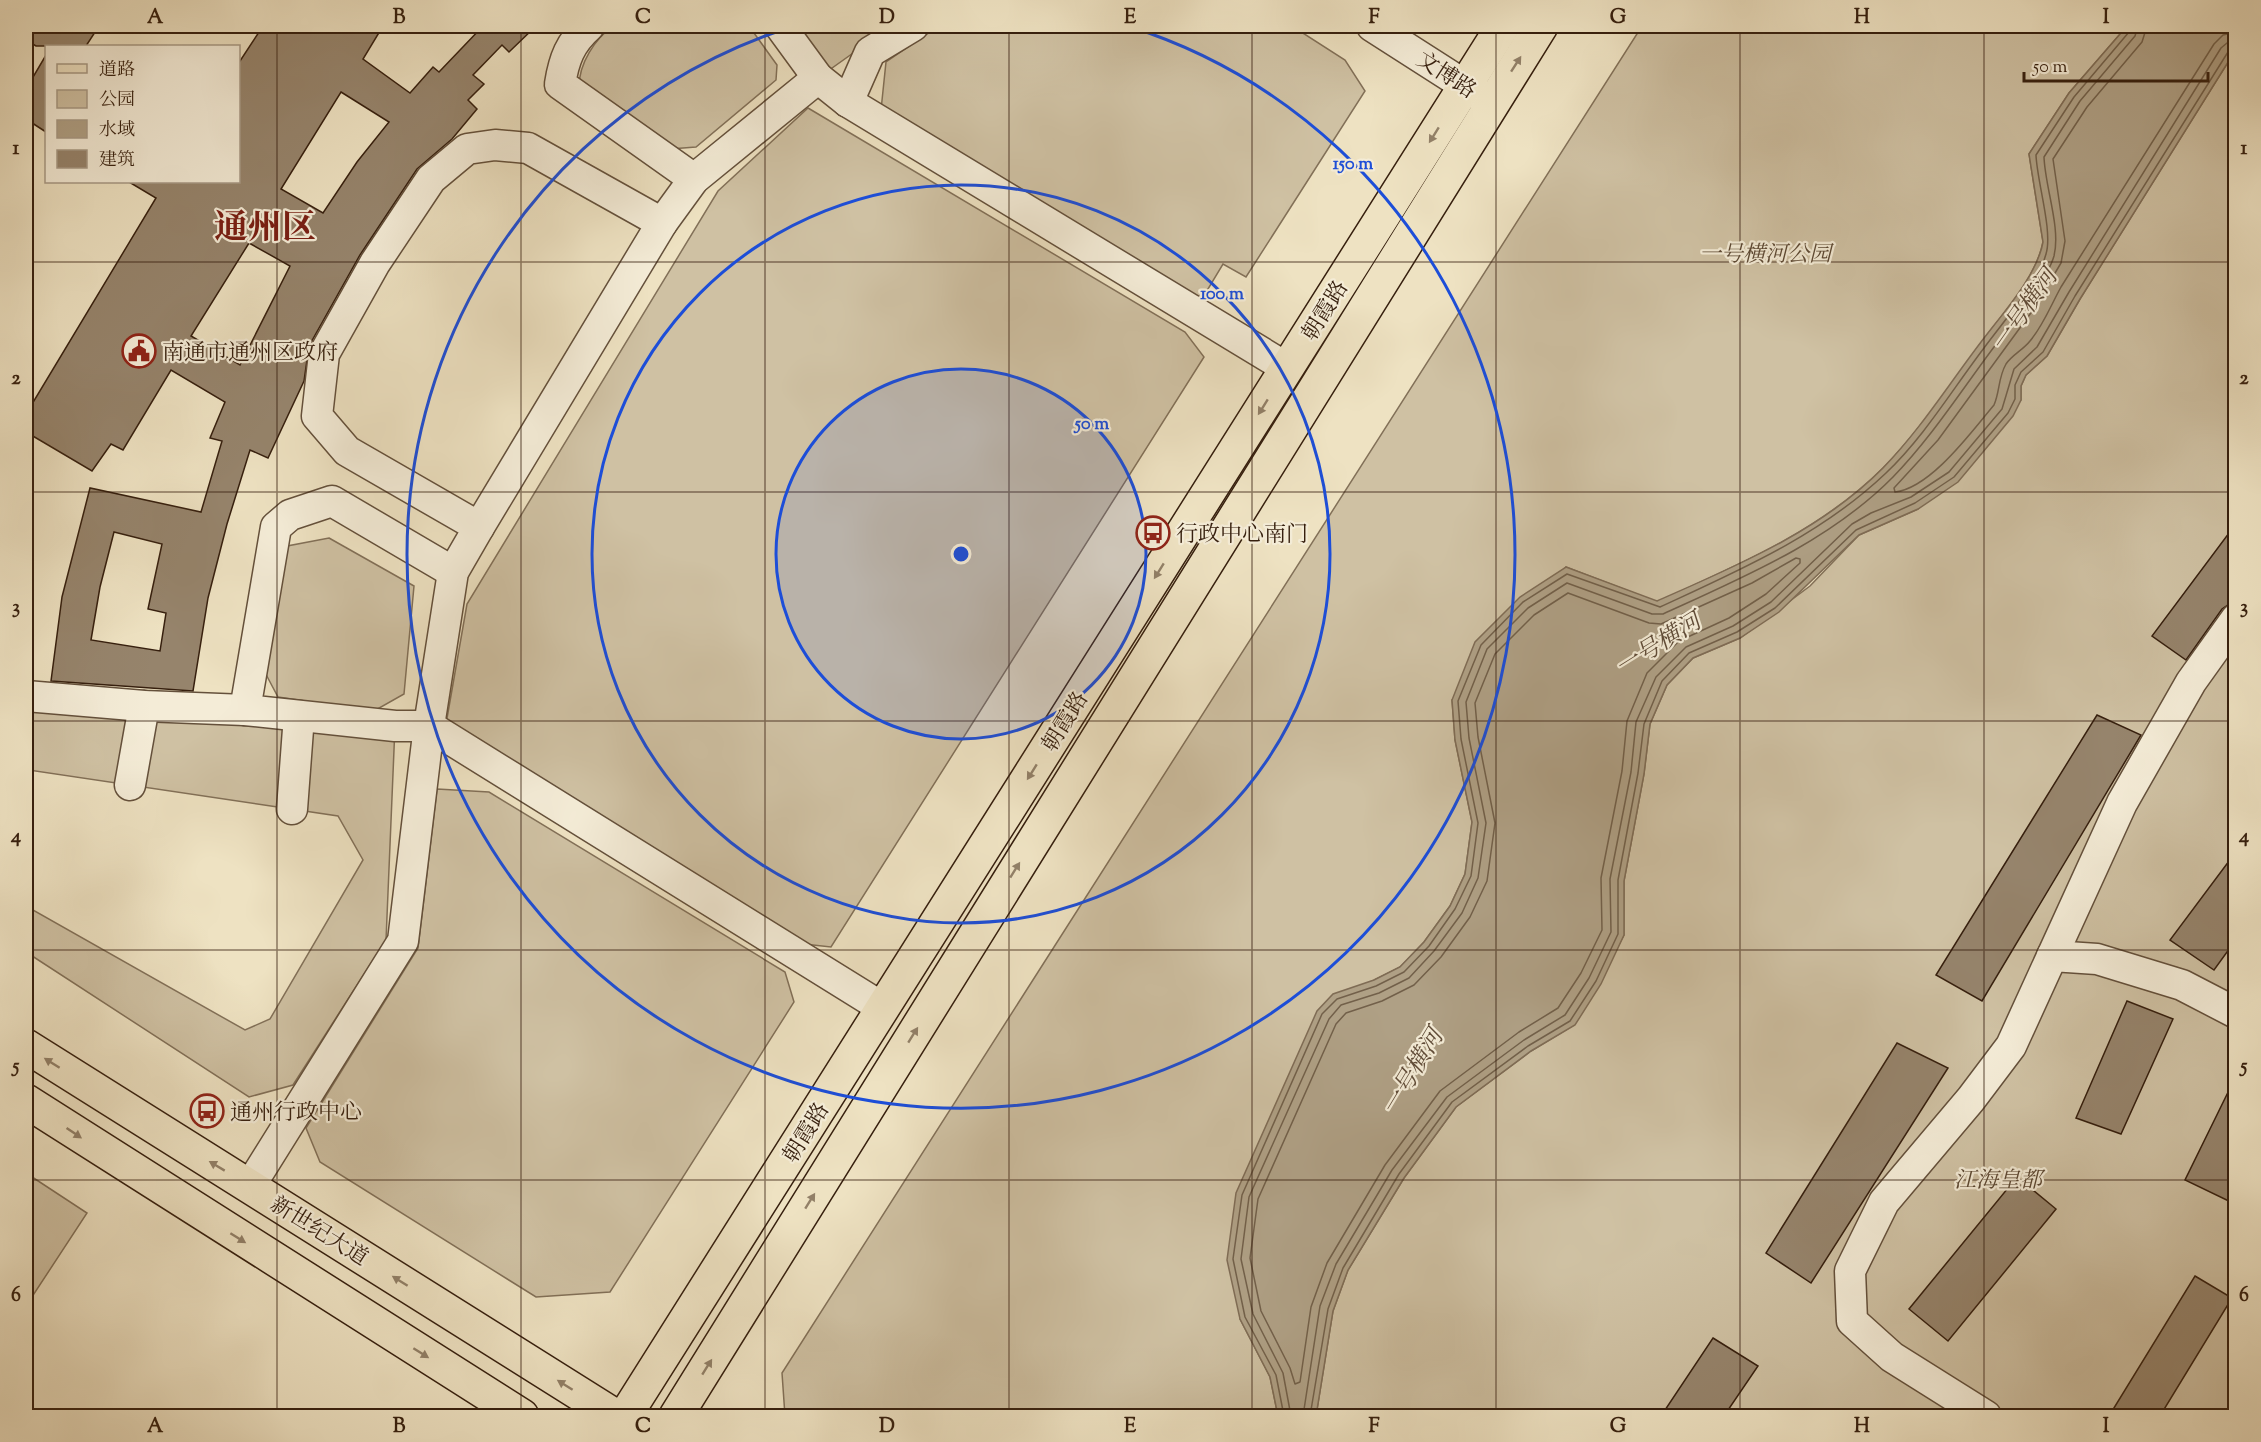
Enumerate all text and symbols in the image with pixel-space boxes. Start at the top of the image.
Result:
text: A [147,4,164,33]
text: B [393,4,406,33]
text: C [635,4,651,33]
text: D [879,4,895,33]
text: E [1124,4,1137,33]
text: F [1368,4,1380,33]
text: G [1610,4,1627,33]
text: H [1854,4,1870,33]
text: I [2103,4,2110,33]
legend [45,45,240,183]
street label: 文博路 [1409,45,1482,108]
scale bar [2024,45,2208,83]
text: 50 m [2032,55,2068,81]
one-way arrow [1511,56,1522,72]
text: 道路 [99,58,135,84]
text: 公园 [99,88,135,114]
text: 水域 [99,118,135,144]
one-way arrow [1429,127,1440,143]
text: 1 [13,135,20,164]
text: 1 [2241,135,2248,164]
text: 建筑 [99,148,135,174]
text: 150 m [1333,152,1373,178]
district label: 通州区 [214,205,316,254]
park label: 一号横河公园 [1699,240,1834,272]
water label: 一号横河 [1984,259,2069,360]
street label: 朝霞路 [1295,275,1358,348]
text: 100 m [1200,282,1244,308]
public building icon: 南通市通州区政府 [121,333,157,369]
place label: 南通市通州区政府 [162,338,338,370]
text: 2 [11,365,21,394]
text: 2 [2239,365,2249,394]
one-way arrow [1257,399,1268,415]
text: 50 m [1073,412,1109,438]
bus stop icon: 行政中心南门 [1135,515,1171,551]
place label: 行政中心南门 [1176,520,1308,552]
centre of rings [951,544,971,564]
one-way arrow [1153,563,1164,580]
text: 3 [12,594,20,623]
text: 3 [2240,594,2248,623]
water label: 一号横河 [1609,604,1712,686]
street label: 朝霞路 [1035,686,1098,759]
one-way arrow [1027,764,1038,780]
text: 4 [10,823,21,852]
text: 4 [2238,823,2249,852]
one-way arrow [1010,862,1021,878]
water label: 一号横河 [1374,1020,1455,1123]
one-way arrow [907,1027,918,1043]
text: 5 [11,1053,20,1082]
text: 5 [2239,1053,2248,1082]
one-way arrow [44,1057,60,1068]
bus stop icon: 通州行政中心 [189,1093,225,1129]
street label: 朝霞路 [776,1097,839,1170]
place label: 通州行政中心 [230,1098,362,1130]
one-way arrow [66,1127,82,1138]
one-way arrow [209,1161,225,1172]
park label: 江海皇都 [1954,1166,2046,1198]
street label: 新世纪大道 [263,1190,374,1275]
one-way arrow [804,1193,815,1209]
one-way arrow [230,1232,246,1244]
one-way arrow [392,1276,408,1287]
text: 6 [11,1282,21,1311]
text: 6 [2239,1282,2249,1311]
one-way arrow [413,1348,429,1359]
one-way arrow [702,1359,713,1375]
one-way arrow [557,1380,573,1391]
text: A [147,1413,164,1442]
text: B [393,1413,406,1442]
text: C [635,1413,651,1442]
text: D [879,1413,895,1442]
text: E [1124,1413,1137,1442]
text: F [1368,1413,1380,1442]
text: G [1610,1413,1627,1442]
text: H [1854,1413,1870,1442]
text: I [2103,1413,2110,1442]

